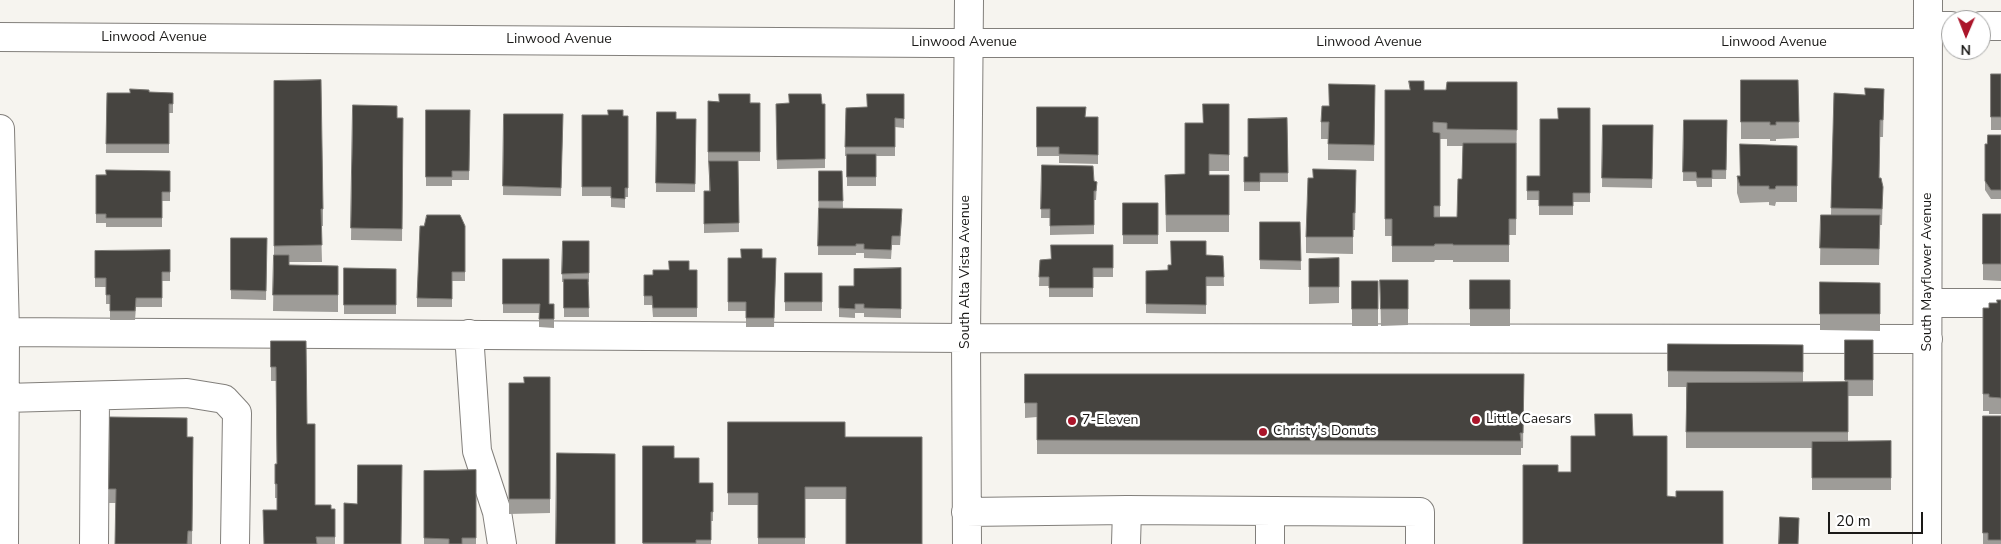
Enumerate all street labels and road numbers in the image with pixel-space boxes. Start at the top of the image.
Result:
street label: Linwood Avenue [101,30,207,46]
street label: Linwood Avenue [506,32,612,48]
street label: Linwood Avenue [911,35,1017,51]
street label: Linwood Avenue [1316,35,1422,51]
street label: Linwood Avenue [1721,35,1827,51]
street label: South Mayflower Avenue [1920,192,1936,352]
street label: South Alta Vista Avenue [958,195,974,349]

